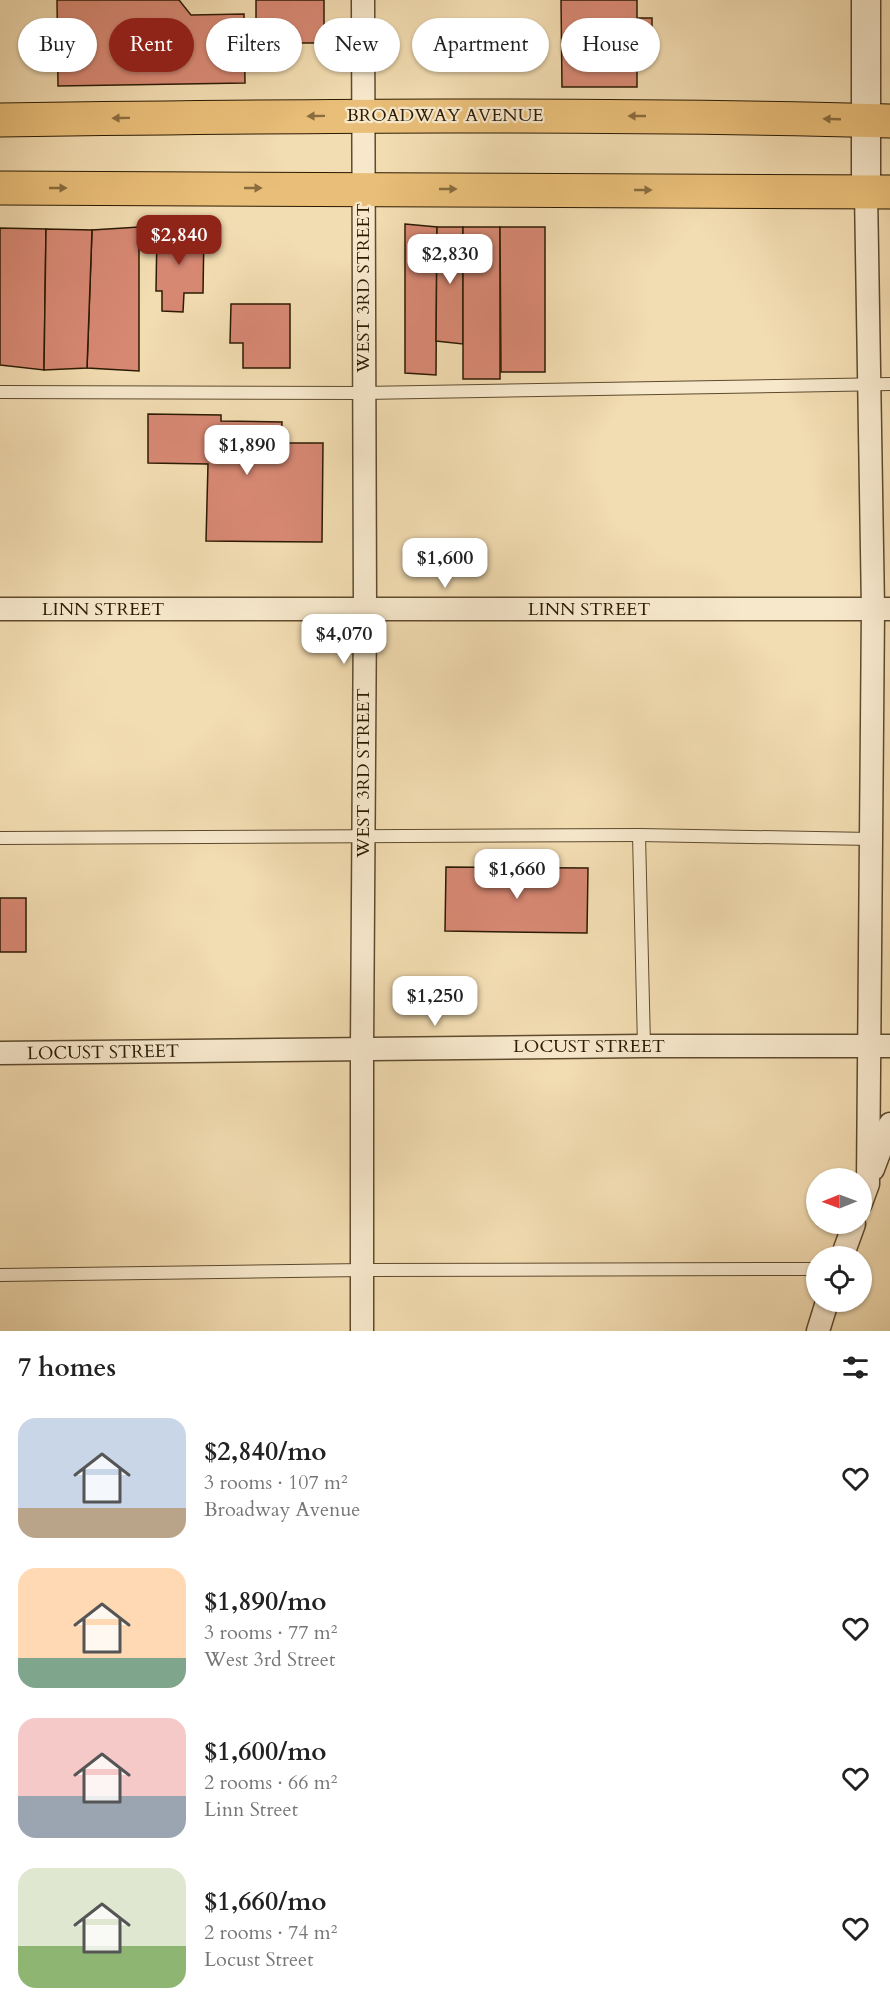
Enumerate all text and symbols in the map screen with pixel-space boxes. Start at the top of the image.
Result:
chip: Buy [18,18,97,72]
chip: Rent [109,18,194,72]
chip: Filters [206,18,302,72]
chip: New [314,18,400,72]
chip: Apartment [412,18,549,72]
chip: House [561,18,660,72]
street label: BROADWAY AVENUE [347,103,543,128]
one-way arrow [306,111,325,121]
one-way arrow [627,111,646,121]
one-way arrow [111,113,130,123]
one-way arrow [822,115,841,124]
one-way arrow [49,183,68,193]
one-way arrow [244,183,263,193]
one-way arrow [439,184,458,194]
one-way arrow [634,185,653,195]
street label: WEST 3RD STREET [351,203,376,374]
pin: $2,840 [130,215,228,266]
text: $2,840 [150,221,208,248]
pin: $2,830 [401,234,499,285]
text: $2,830 [421,240,479,267]
pin: $1,890 [198,425,296,476]
text: $1,890 [218,431,276,458]
pin: $1,600 [396,538,494,589]
text: $1,600 [416,544,474,571]
street label: LINN STREET [42,597,164,622]
street label: LINN STREET [528,597,650,622]
pin: $4,070 [295,614,393,665]
text: $4,070 [315,620,373,647]
street label: WEST 3RD STREET [351,688,376,859]
pin: $1,660 [468,849,566,900]
text: $1,660 [488,855,546,882]
pin: $1,250 [386,976,484,1027]
text: $1,250 [406,982,464,1009]
street label: LOCUST STREET [513,1034,665,1059]
street label: LOCUST STREET [27,1039,179,1066]
north arrow [806,1168,872,1234]
map controls [806,1168,872,1312]
button: locate [806,1246,872,1312]
text: 7 homes [18,1350,116,1385]
icon: filters [839,1351,872,1384]
text: $2,840/mo [204,1434,327,1469]
icon: home [66,1442,138,1514]
icon: heart [839,1462,872,1495]
text: 3 rooms · 107 m² [204,1469,348,1496]
text: Broadway Avenue [204,1496,360,1523]
text: $1,890/mo [204,1584,327,1619]
icon: home [66,1592,138,1664]
icon: heart [839,1612,872,1645]
text: 3 rooms · 77 m² [204,1619,337,1646]
text: West 3rd Street [204,1646,335,1673]
text: $1,600/mo [204,1734,327,1769]
icon: home [66,1742,138,1814]
icon: heart [839,1762,872,1795]
text: 2 rooms · 66 m² [204,1769,337,1796]
text: Linn Street [204,1796,298,1823]
text: $1,660/mo [204,1884,327,1919]
icon: home [66,1892,138,1964]
icon: heart [839,1912,872,1945]
text: 2 rooms · 74 m² [204,1919,337,1946]
text: Locust Street [204,1946,314,1973]

